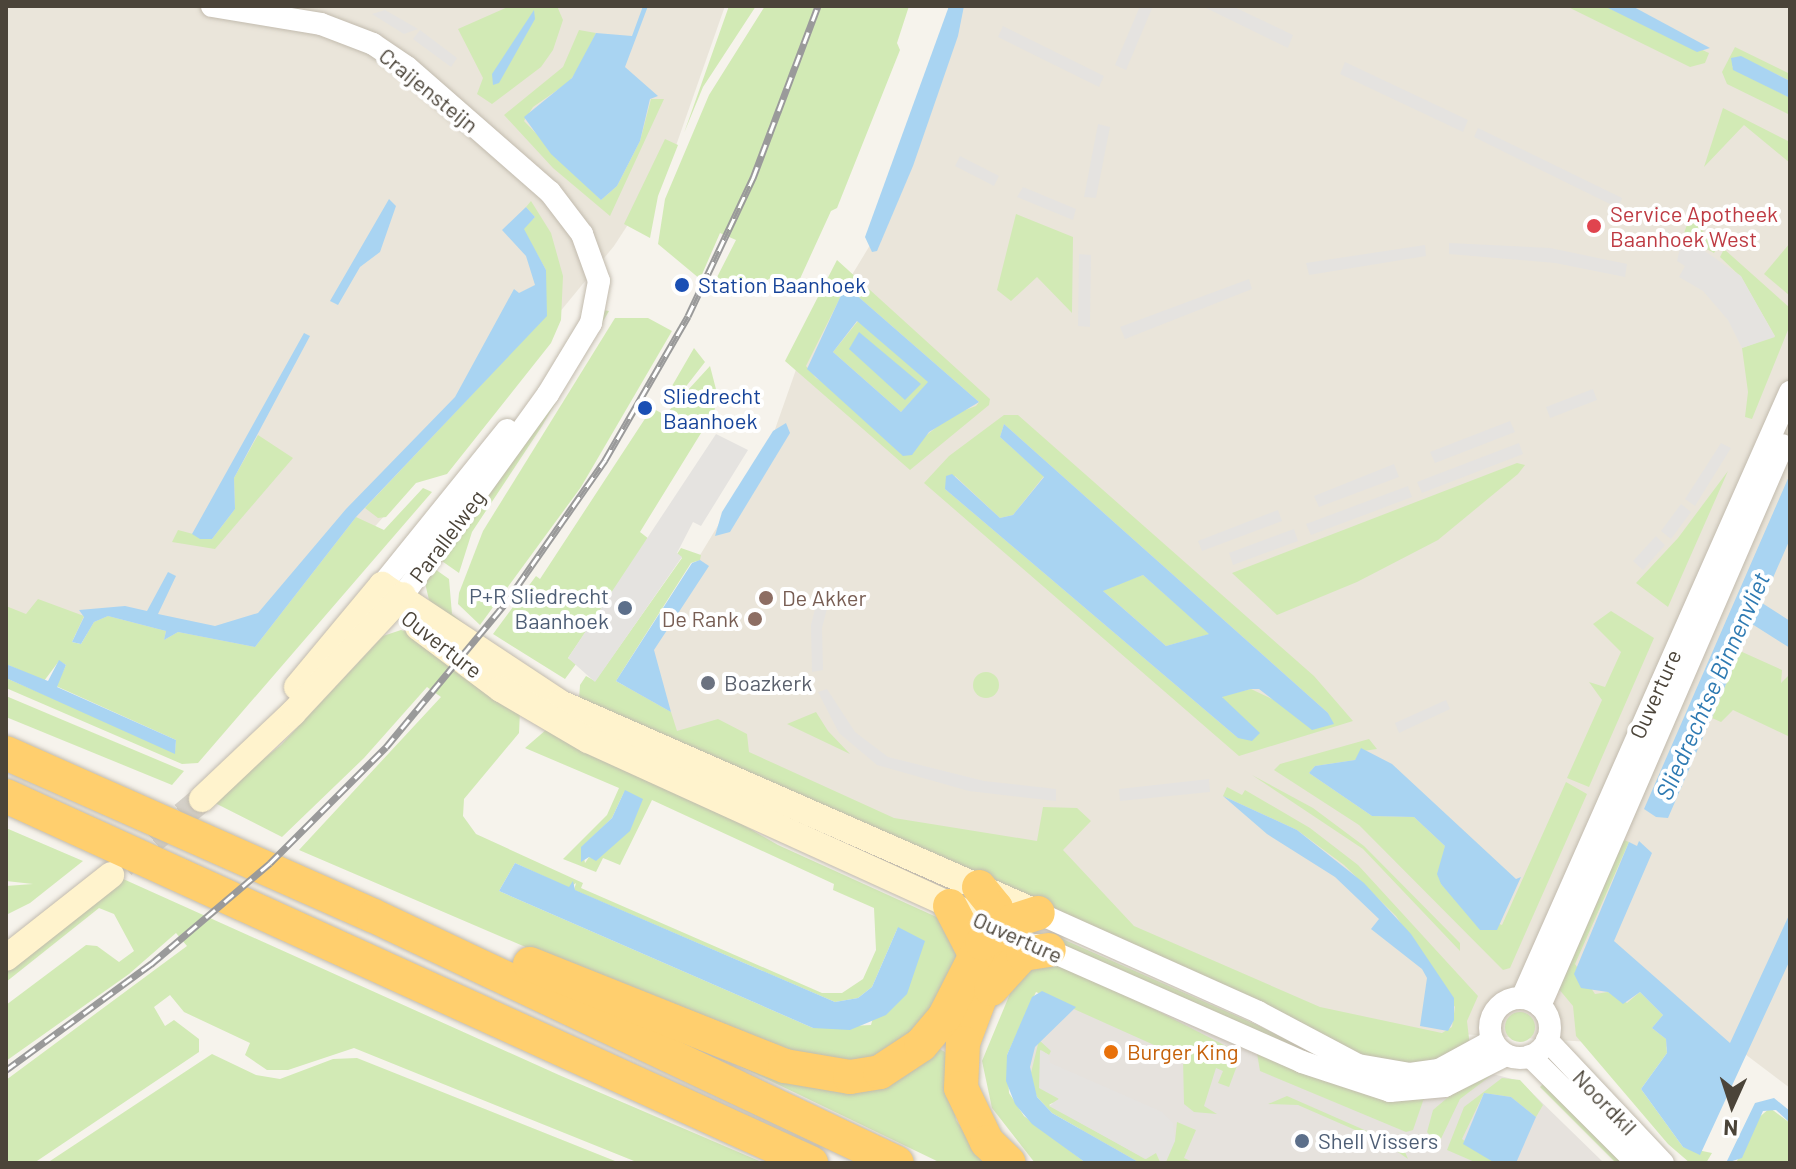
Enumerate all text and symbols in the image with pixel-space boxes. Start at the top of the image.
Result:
street label: Craijensteijn [374,42,484,138]
place label: Service Apotheek Baanhoek West [1610,200,1778,252]
marker: Service Apotheek Baanhoek West [1585,217,1603,235]
place label: Station Baanhoek [698,272,866,298]
marker: Station Baanhoek [673,276,691,294]
place label: Sliedrecht Baanhoek [663,382,761,434]
marker: Sliedrecht Baanhoek [634,397,656,419]
street label: Parallelweg [404,484,490,588]
water label: Sliedrechtse Binnenvliet [1649,568,1775,804]
place label: P+R Sliedrecht Baanhoek [469,582,609,634]
place label: De Akker [782,585,866,611]
marker: De Akker [757,589,775,607]
marker: P+R Sliedrecht Baanhoek [616,599,634,617]
street label: Ouverture [396,604,488,684]
place label: De Rank [662,606,739,632]
marker: De Rank [746,610,764,628]
street label: Ouverture [1624,645,1686,743]
place label: Boazkerk [724,670,812,696]
marker: Boazkerk [699,674,717,692]
street label: Ouverture [969,906,1067,968]
place label: Burger King [1127,1039,1239,1065]
marker: Burger King [1102,1043,1120,1061]
street label: Noordkil [1568,1064,1642,1140]
north arrow [1692,1065,1772,1145]
text: N [1723,1116,1739,1142]
place label: Shell Vissers [1318,1128,1438,1154]
marker: Shell Vissers [1293,1132,1311,1150]

